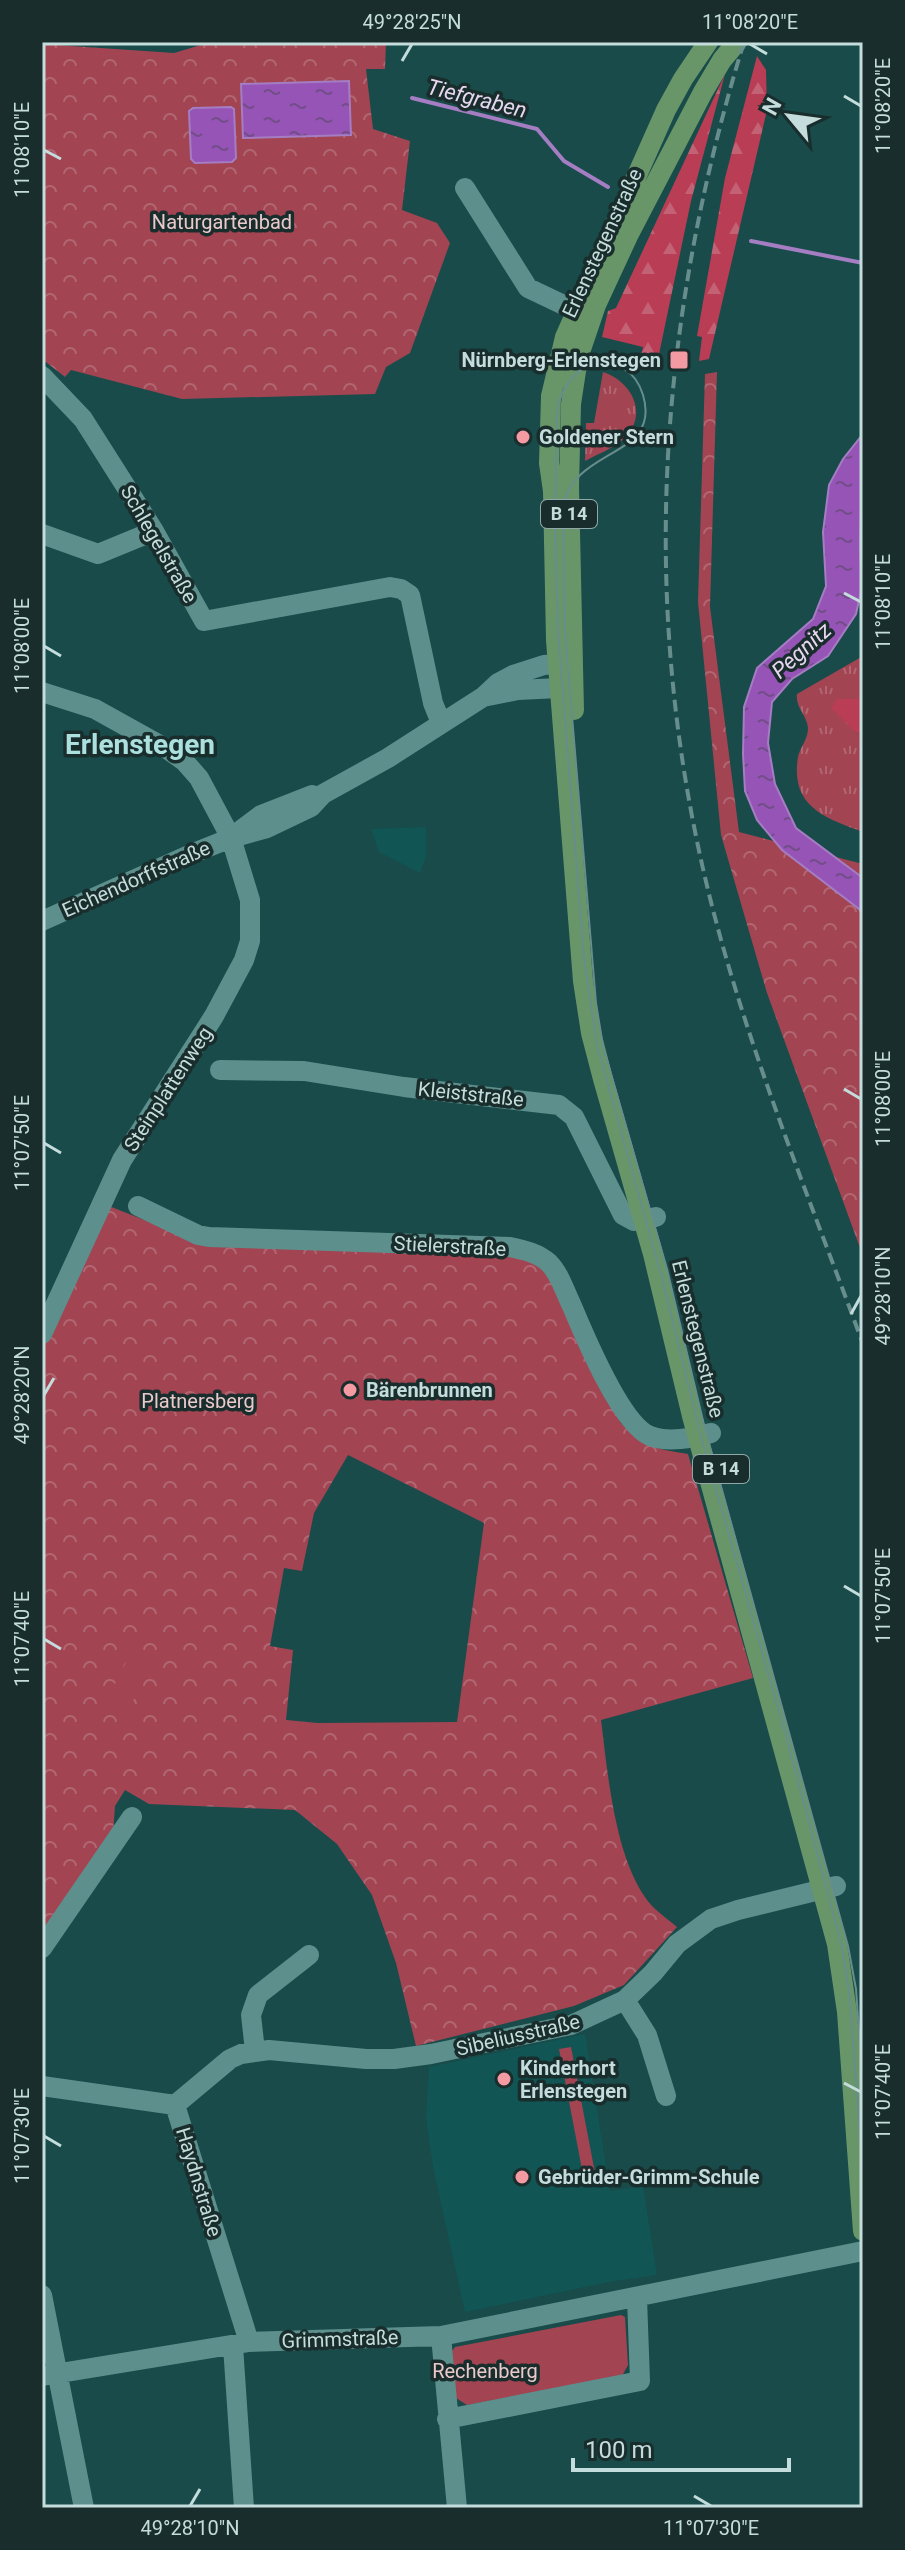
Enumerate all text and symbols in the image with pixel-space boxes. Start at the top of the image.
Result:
text: 49°28'25"N [362,10,462,34]
text: 11°08'20"E [702,10,798,34]
text: 11°08'20"E [871,58,895,154]
water label: Tiefgraben [424,74,529,123]
north arrow [749,76,829,156]
text: N [757,94,787,119]
text: 11°08'10"E [10,102,34,198]
street label: Erlenstegenstraße [557,165,647,321]
park label: Naturgartenbad [152,210,292,234]
place label: Nürnberg-Erlenstegen [461,348,661,372]
marker: Nürnberg-Erlenstegen [668,349,690,371]
place label: Goldener Stern [539,425,674,449]
marker: Goldener Stern [514,428,532,446]
street label: Schlegelstraße [116,481,202,607]
road number: B 14 [541,500,597,528]
text: 11°08'10"E [871,554,895,650]
text: 11°08'00"E [10,598,34,694]
water label: Pegnitz [767,617,836,683]
district label: Erlenstegen [65,728,215,761]
street label: Eichendorffstraße [58,836,214,922]
street label: Steinplattenweg [119,1022,217,1156]
text: 11°08'00"E [871,1051,895,1147]
street label: Kleiststraße [417,1077,525,1111]
text: 11°07'50"E [10,1095,34,1191]
street label: Stielerstraße [393,1231,507,1261]
text: 49°28'10"N [871,1246,895,1346]
street label: Erlenstegenstraße [667,1258,729,1420]
text: 49°28'20"N [10,1345,34,1445]
place label: Bärenbrunnen [366,1378,493,1402]
marker: Bärenbrunnen [341,1381,359,1399]
park label: Platnersberg [141,1389,255,1413]
road number: B 14 [693,1455,749,1483]
text: 11°07'50"E [871,1548,895,1644]
text: 11°07'40"E [10,1591,34,1687]
street label: Sibeliusstraße [454,2009,582,2061]
text: 11°07'40"E [871,2044,895,2140]
place label: Kinderhort Erlenstegen [520,2056,627,2103]
marker: Kinderhort Erlenstegen [495,2070,513,2088]
text: 11°07'30"E [10,2088,34,2184]
street label: Haydnstraße [171,2124,227,2240]
place label: Gebrüder-Grimm-Schule [538,2165,760,2189]
marker: Gebrüder-Grimm-Schule [513,2168,531,2186]
street label: Grimmstraße [281,2325,399,2353]
park label: Rechenberg [432,2359,538,2383]
scale bar [573,2422,789,2472]
text: 100 m [585,2436,652,2464]
text: 49°28'10"N [140,2516,240,2540]
text: 11°07'30"E [663,2516,759,2540]

